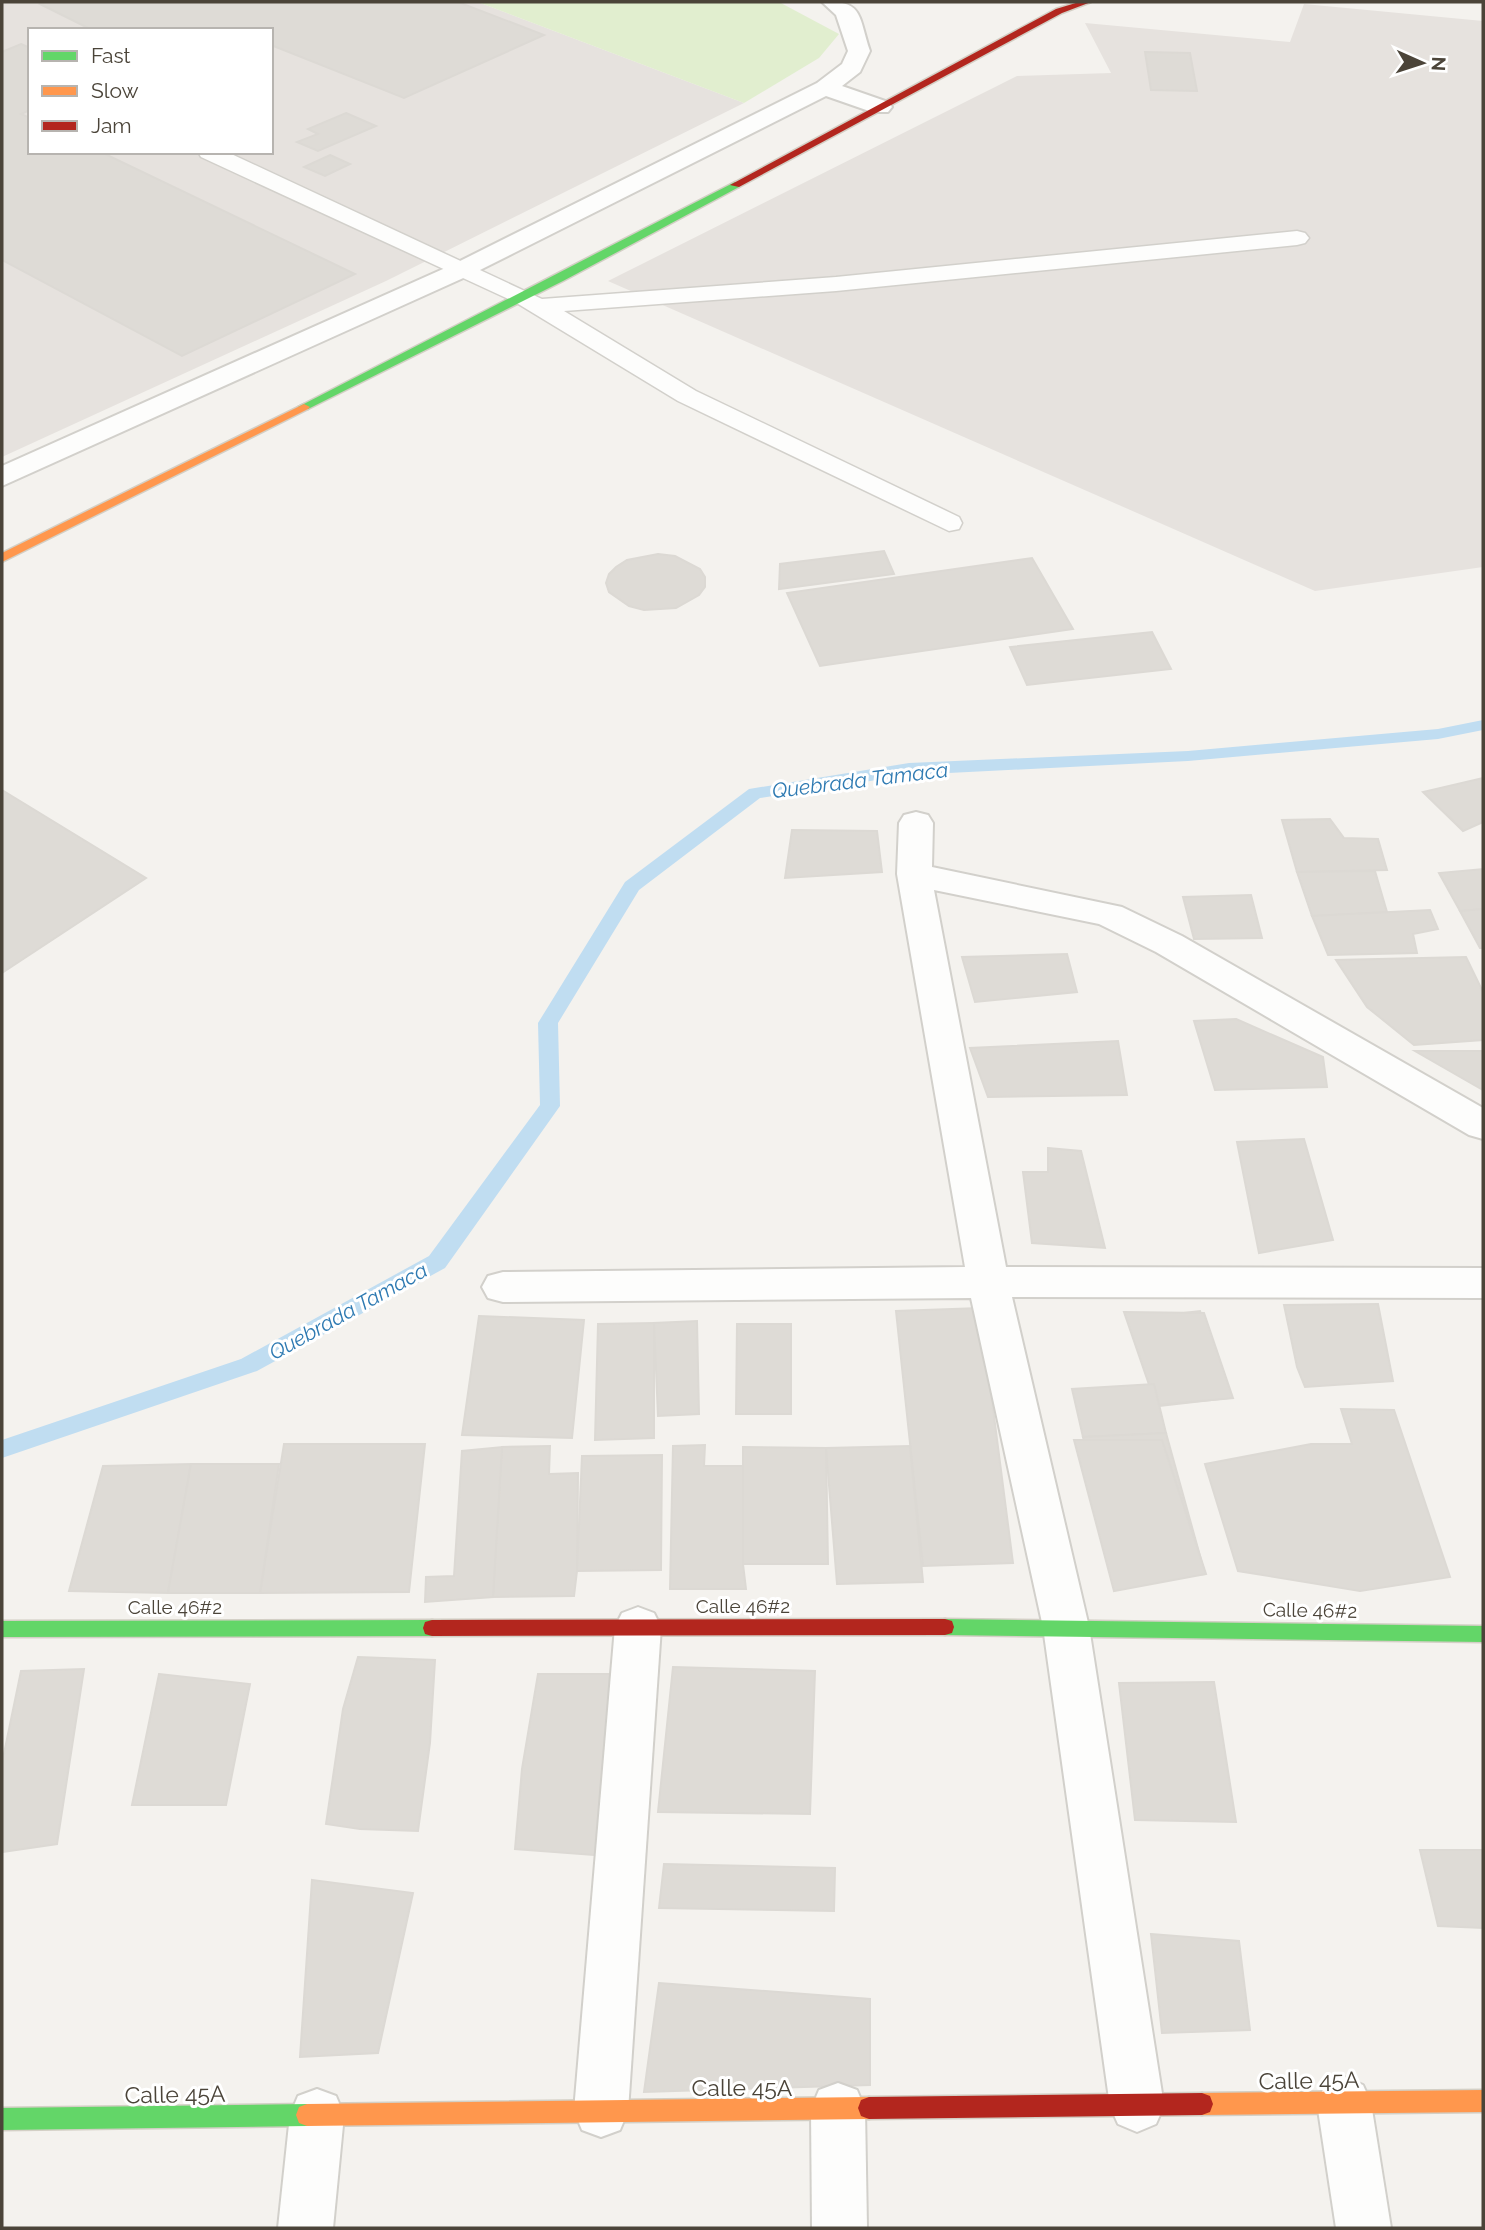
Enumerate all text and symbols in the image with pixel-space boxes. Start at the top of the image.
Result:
legend [28,28,273,154]
north arrow [1387,28,1457,98]
text: Fast [91,43,131,68]
text: N [1428,56,1450,72]
text: Slow [91,78,139,103]
text: Jam [91,113,132,138]
water label: Quebrada Tamaca [771,757,949,803]
water label: Quebrada Tamaca [264,1257,432,1365]
street label: Calle 46#2 [696,1595,790,1617]
street label: Calle 46#2 [128,1596,222,1618]
street label: Calle 46#2 [1263,1598,1357,1622]
street label: Calle 45A [1258,2066,1360,2094]
street label: Calle 45A [692,2074,793,2101]
street label: Calle 45A [124,2080,226,2108]

